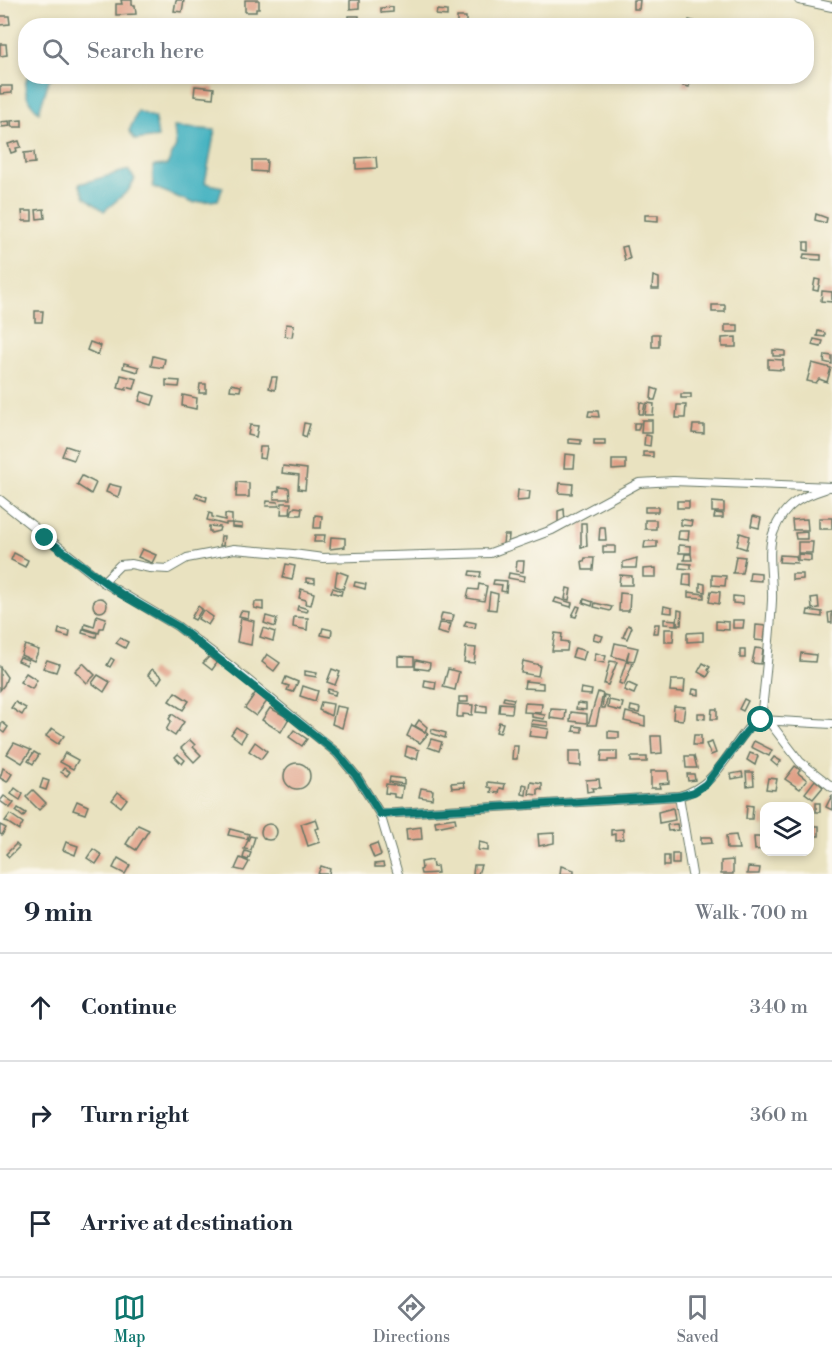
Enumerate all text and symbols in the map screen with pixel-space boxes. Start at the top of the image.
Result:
search box [18,18,814,84]
icon: search [39,35,72,68]
text: Search here [87,38,204,65]
route end [31,524,57,550]
route start [747,706,773,732]
map controls [760,802,814,856]
button: layers [760,802,814,856]
text: 9 min [24,897,92,929]
text: Walk · 700 m [695,901,808,926]
icon: ahead [24,991,57,1024]
text: Continue [81,994,177,1021]
text: 340 m [750,995,808,1020]
icon: right [24,1099,57,1132]
text: Turn right [81,1102,189,1129]
text: 360 m [750,1103,808,1128]
icon: arrive [24,1207,57,1240]
text: Arrive at destination [81,1210,293,1237]
tab: Map [113,1291,146,1347]
tab: Directions [373,1291,450,1347]
tab: Saved [677,1291,719,1347]

